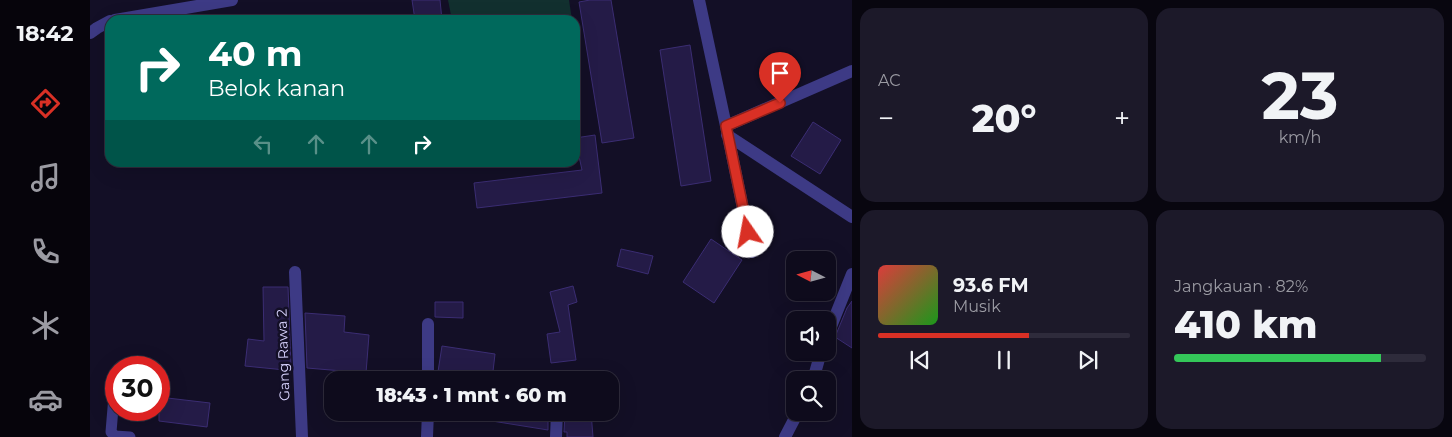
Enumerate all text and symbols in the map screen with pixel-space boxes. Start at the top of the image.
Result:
text: 18:42 [16,20,74,47]
text: 40 m [208,32,303,75]
icon: right [125,35,190,100]
pin [759,52,801,103]
text: 23 [1262,56,1338,135]
icon: arrive [766,59,794,87]
text: AC [878,71,901,90]
text: Belok kanan [208,75,345,102]
icon: directions [28,86,63,121]
text: 20° [972,95,1036,142]
text: − [878,101,894,135]
text: + [1114,101,1130,135]
text: km/h [1279,128,1321,147]
icon: left [249,130,277,158]
icon: ahead [302,130,330,158]
icon: ahead [355,130,383,158]
icon: right [408,130,436,158]
icon: music [28,160,63,195]
position arrow [721,205,773,257]
icon: phone [28,234,63,269]
north arrow [786,251,836,301]
map controls [786,251,836,421]
text: 93.6 FM [953,274,1029,297]
text: Jangkauan · 82% [1174,277,1308,296]
text: Musik [953,297,1001,316]
text: 410 km [1174,301,1318,348]
icon: climate [28,308,63,343]
street label: Gang Rawa 2 [272,309,294,401]
button: sound [786,311,836,361]
icon: previous [906,346,934,374]
icon: pause [990,346,1018,374]
icon: next [1074,346,1102,374]
speed limit sign: 30 [105,356,170,421]
button: search [786,371,836,421]
icon: car [28,382,63,417]
text: 18:43 · 1 mnt · 60 m [376,384,567,407]

